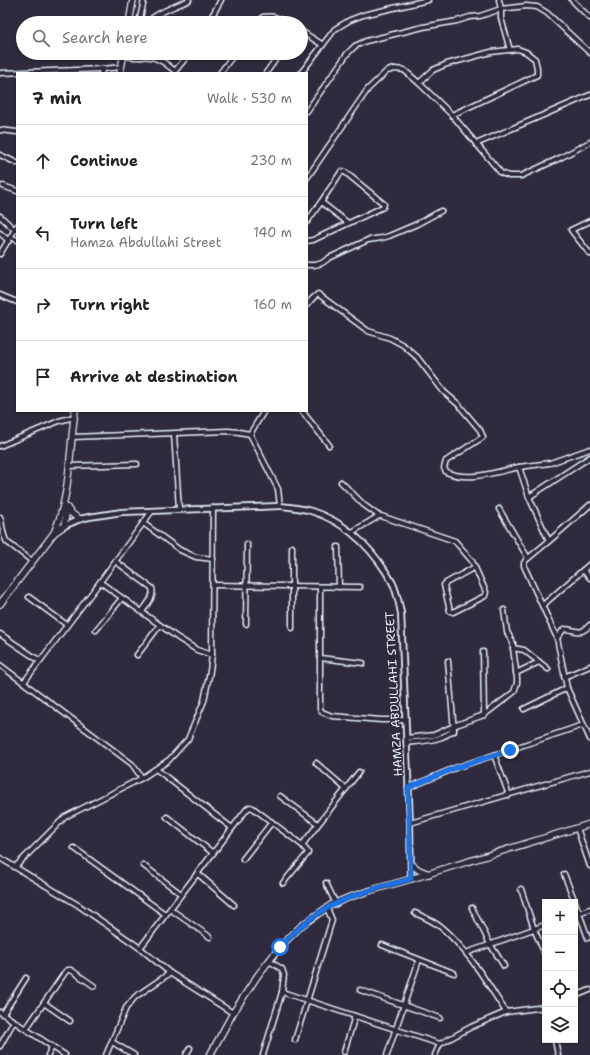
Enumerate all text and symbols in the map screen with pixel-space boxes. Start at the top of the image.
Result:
search box [16,16,308,60]
icon: search [30,27,52,49]
text: Search here [62,28,148,48]
text: 7 min [32,87,82,109]
text: Walk · 530 m [207,90,292,107]
icon: ahead [32,150,54,172]
text: Continue [70,151,138,171]
text: 230 m [250,152,292,169]
text: Turn left [70,214,138,234]
icon: left [32,222,54,244]
text: 140 m [253,224,292,241]
text: Hamza Abdullahi Street [70,234,221,251]
icon: right [32,294,54,316]
text: Turn right [70,295,150,315]
text: 160 m [254,296,292,313]
icon: arrive [32,366,54,388]
text: Arrive at destination [70,367,238,387]
street label: HAMZA ABDULLAHI STREET [382,610,406,777]
route end [501,741,519,759]
map controls [542,899,578,1043]
button: + [542,899,578,935]
button: − [542,935,578,971]
route start [271,938,289,956]
button: locate [542,971,578,1007]
button: layers [542,1007,578,1043]

